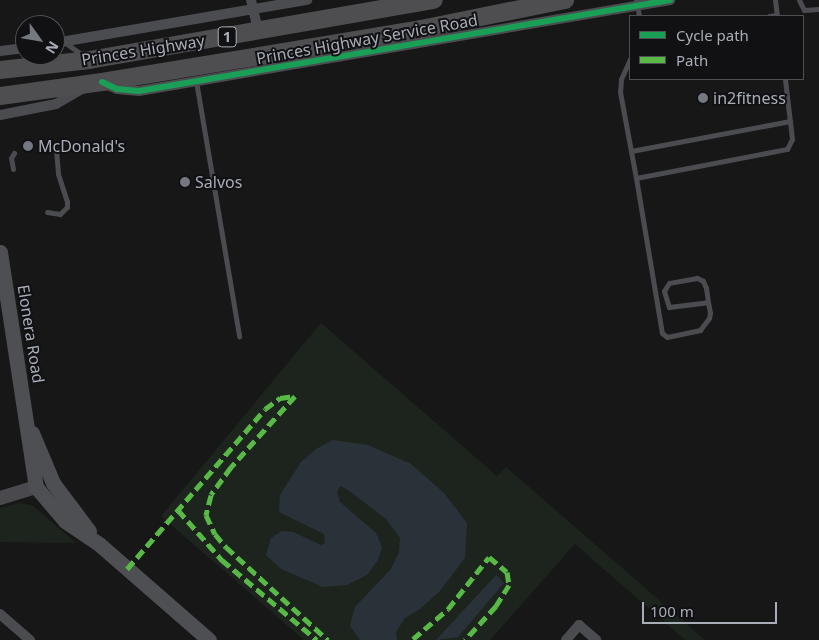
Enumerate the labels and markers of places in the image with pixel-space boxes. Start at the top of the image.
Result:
place label: in2fitness [713,88,786,108]
marker: in2fitness [697,92,709,104]
place label: McDonald's [38,136,125,156]
marker: McDonald's [22,140,34,152]
place label: Salvos [195,172,242,192]
marker: Salvos [179,176,191,188]

